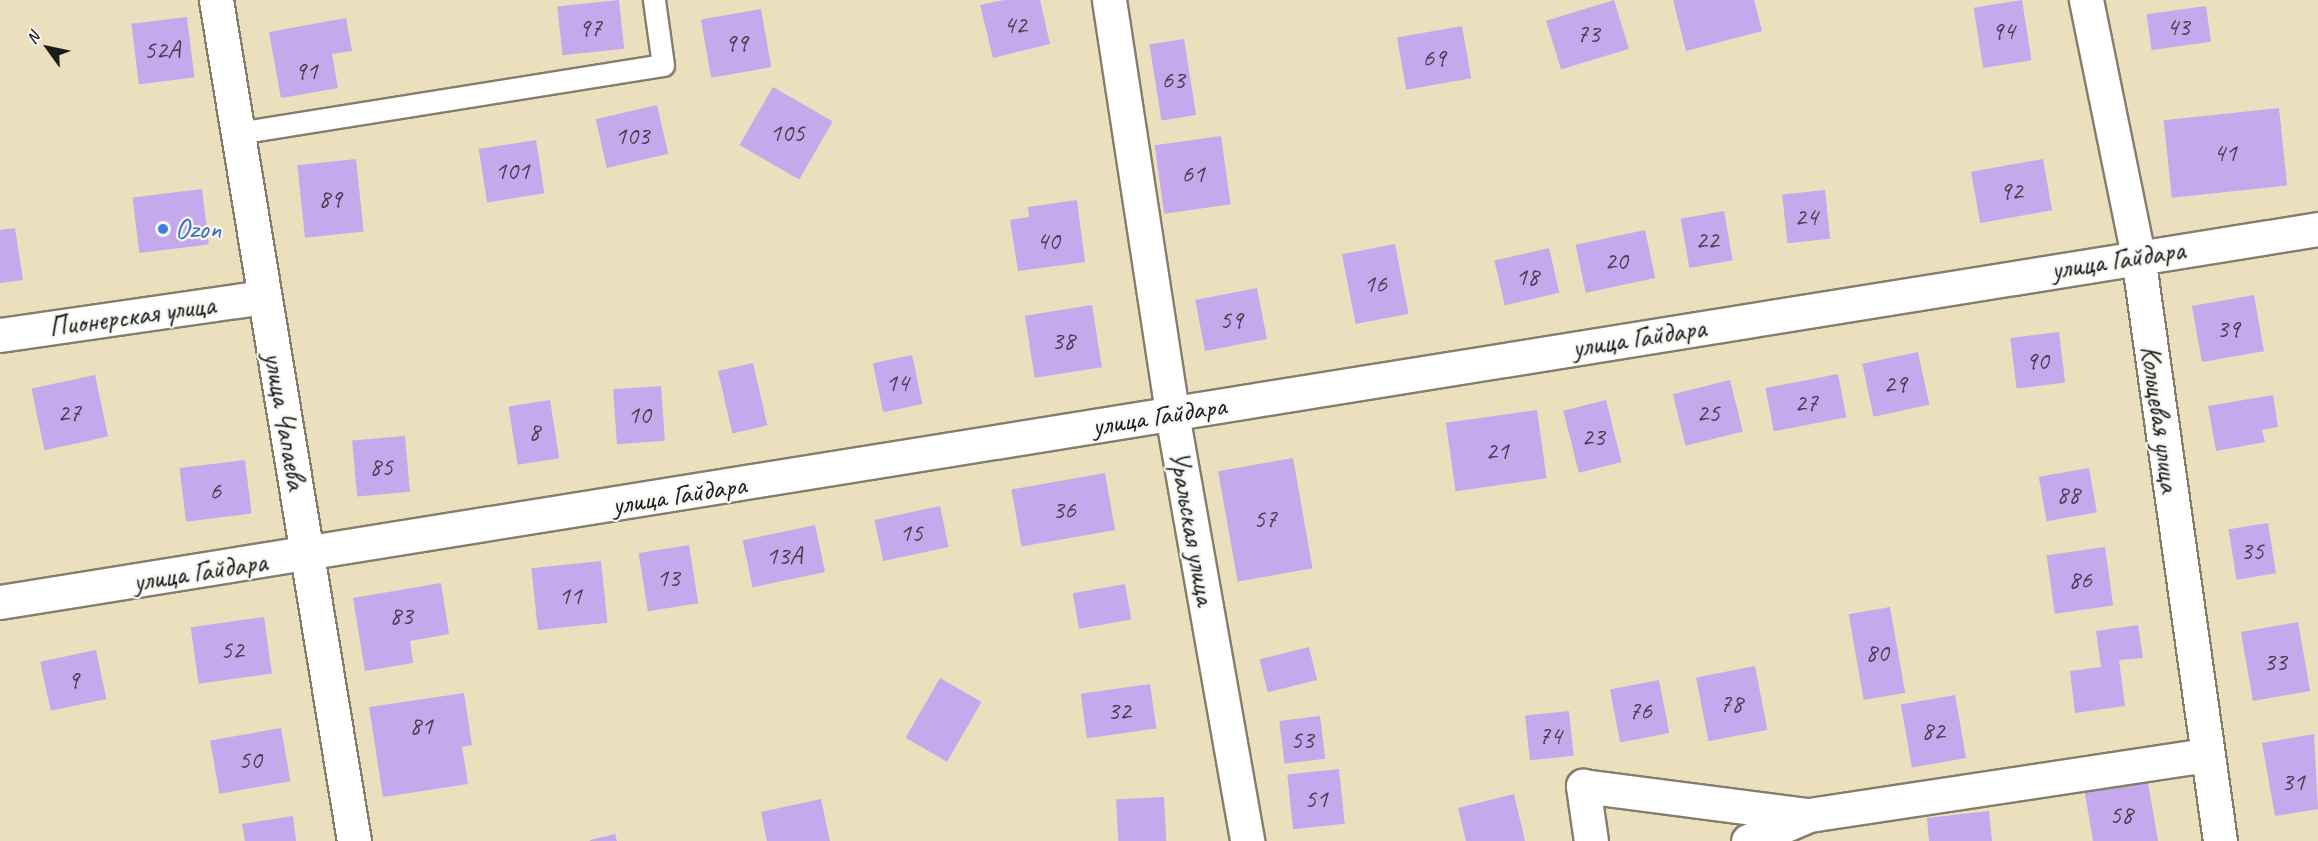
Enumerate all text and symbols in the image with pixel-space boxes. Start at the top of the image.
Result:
house number: 42 [1003,9,1027,41]
house number: 43 [2166,11,2190,43]
house number: 97 [578,12,602,44]
house number: 94 [1991,15,2015,47]
north arrow [18,18,78,78]
house number: 73 [1576,18,1600,50]
house number: 99 [724,27,748,59]
text: N [22,29,44,48]
house number: 52А [144,34,180,66]
house number: 69 [1422,42,1446,74]
house number: 91 [294,55,318,87]
house number: 63 [1161,64,1185,96]
house number: 105 [769,117,805,149]
house number: 103 [614,120,650,152]
house number: 41 [2213,137,2237,169]
house number: 101 [494,155,530,187]
house number: 61 [1181,158,1205,190]
house number: 92 [1999,175,2023,207]
house number: 89 [318,183,342,215]
house number: 24 [1794,201,1818,233]
place label: Ozon [175,212,221,246]
marker: Ozon [156,222,170,236]
house number: 22 [1695,224,1719,256]
house number: 40 [1036,225,1060,257]
street label: улица Гайдара [2049,233,2187,287]
house number: 20 [1604,245,1628,277]
house number: 18 [1515,261,1539,293]
house number: 16 [1363,268,1387,300]
street label: Пионерская улица [45,287,219,345]
house number: 59 [1219,304,1243,336]
street label: улица Гайдара [1570,311,1708,365]
house number: 39 [2216,313,2240,345]
house number: 38 [1051,325,1075,357]
street label: Кольцевая улица [2133,342,2187,496]
house number: 90 [2025,345,2049,377]
street label: улица Чапаева [256,350,314,492]
house number: 14 [885,367,909,399]
house number: 29 [1883,368,1907,400]
house number: 27 [1794,387,1818,419]
street label: улица Гайдара [1090,389,1228,443]
house number: 27 [57,397,81,429]
house number: 25 [1696,397,1720,429]
house number: 10 [627,399,651,431]
house number: 8 [528,416,540,448]
house number: 23 [1581,421,1605,453]
house number: 21 [1485,435,1509,467]
street label: Уральская улица [1162,448,1222,608]
house number: 85 [369,451,393,483]
street label: улица Гайдара [610,468,748,522]
house number: 6 [209,475,221,507]
house number: 88 [2056,479,2080,511]
house number: 36 [1052,494,1076,526]
house number: 57 [1253,503,1277,535]
house number: 15 [899,517,923,549]
house number: 35 [2240,535,2264,567]
house number: 13А [766,540,802,572]
street label: улица Гайдара [131,545,269,599]
house number: 13 [656,562,680,594]
house number: 86 [2068,564,2092,596]
house number: 11 [558,580,582,612]
house number: 83 [389,600,413,632]
house number: 52 [220,634,244,666]
house number: 80 [1865,637,1889,669]
house number: 33 [2263,646,2287,678]
house number: 9 [67,664,79,696]
house number: 78 [1719,688,1743,720]
house number: 32 [1107,695,1131,727]
house number: 76 [1628,695,1652,727]
house number: 81 [409,710,433,742]
house number: 82 [1921,715,1945,747]
house number: 74 [1538,720,1562,752]
house number: 53 [1290,724,1314,756]
house number: 50 [238,744,262,776]
house number: 31 [2281,766,2305,798]
house number: 51 [1304,783,1328,815]
house number: 58 [2109,799,2133,831]

